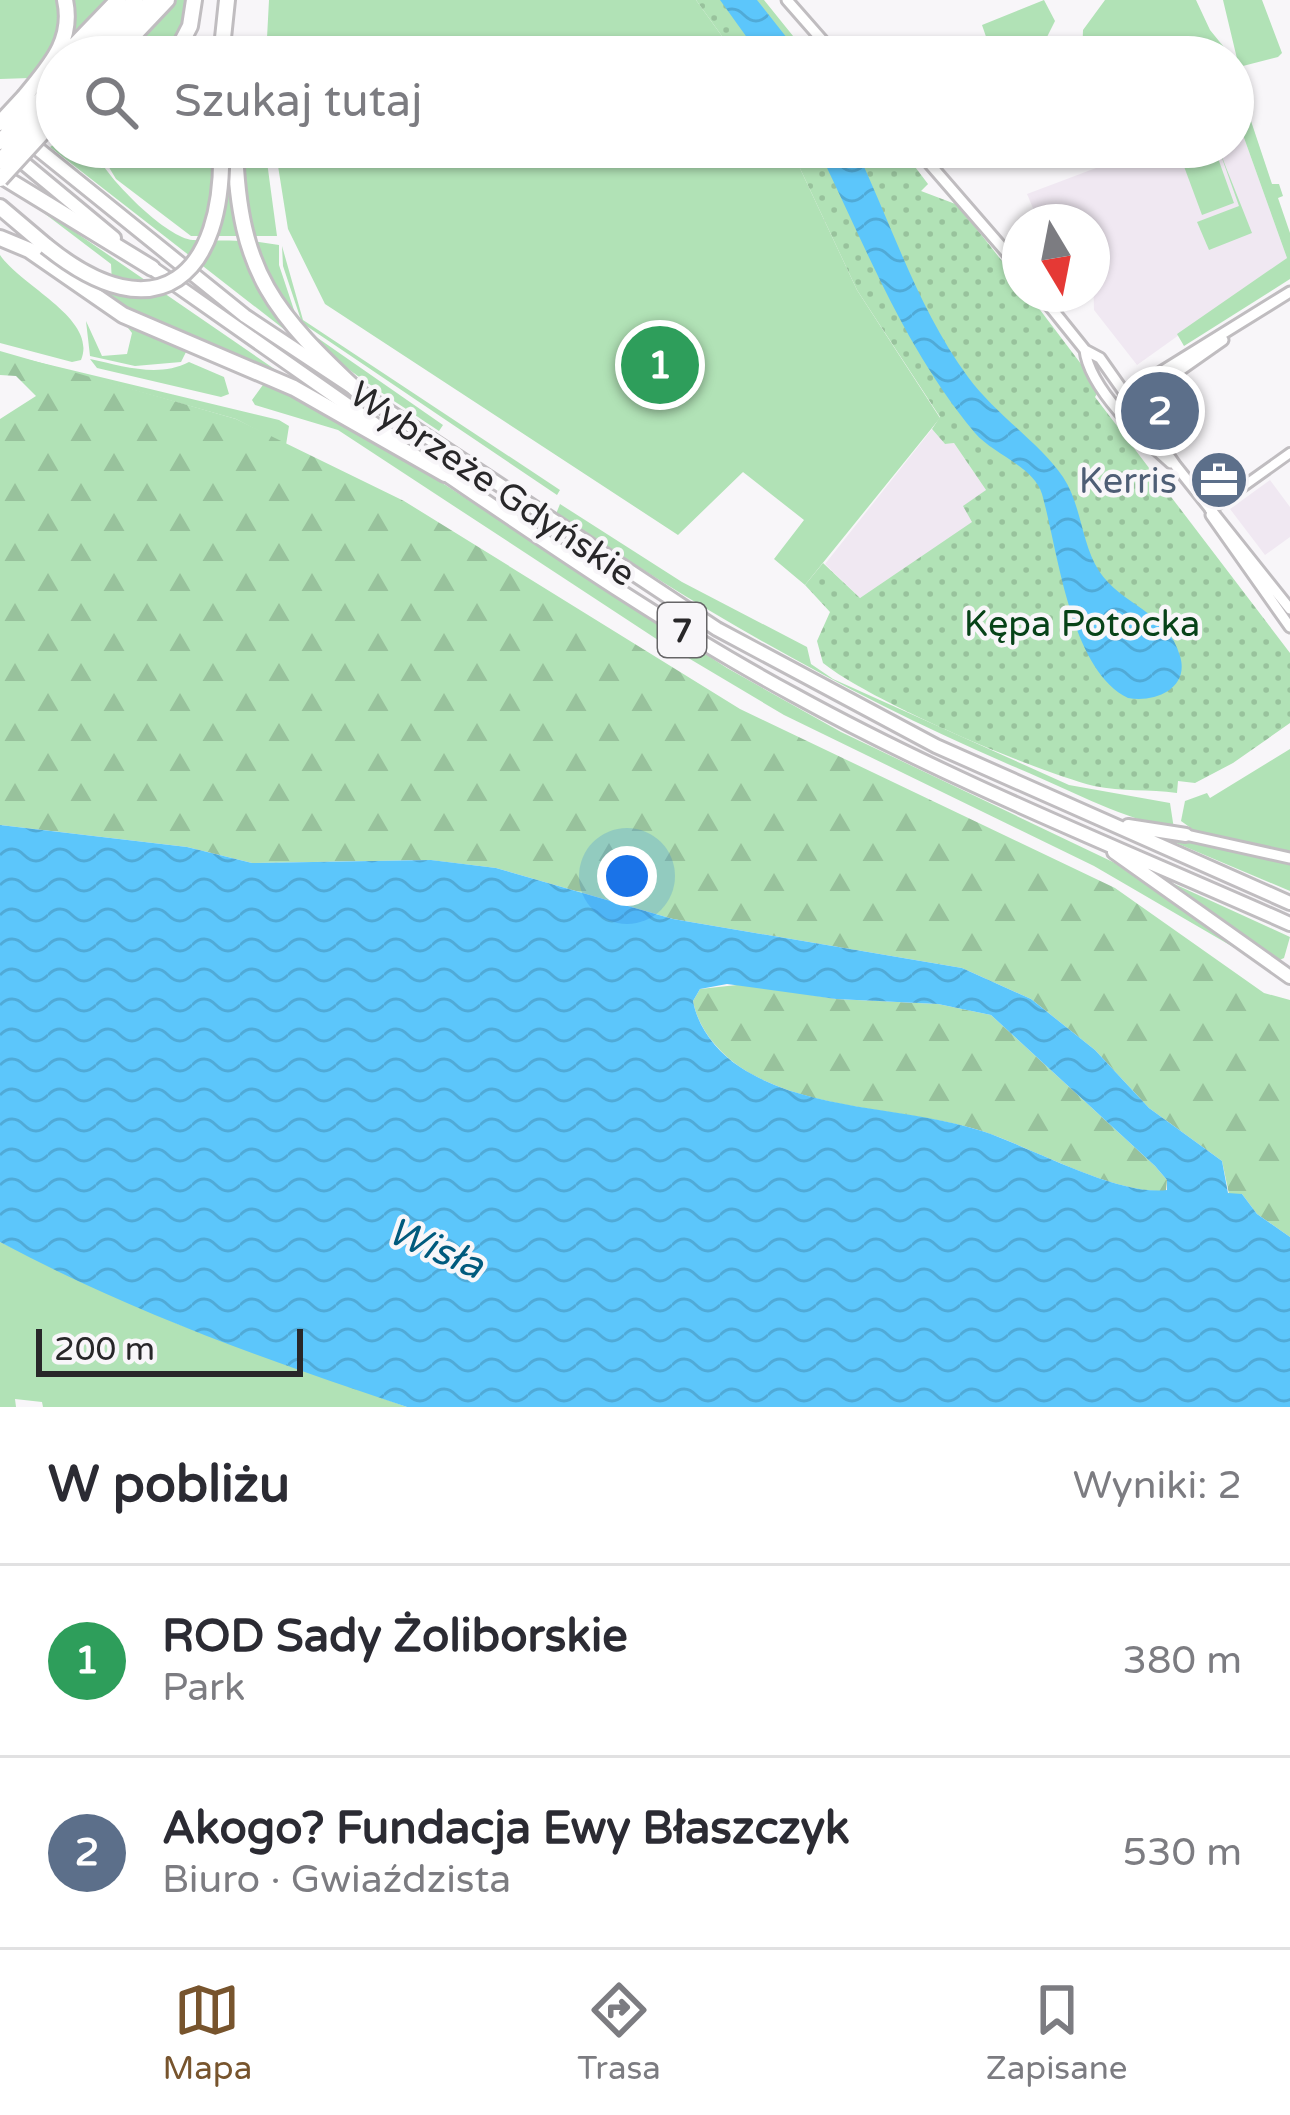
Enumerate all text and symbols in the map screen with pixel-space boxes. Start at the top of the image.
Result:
search box [36,36,1254,168]
icon: search [78,69,144,135]
text: Szukaj tutaj [174,75,423,129]
north arrow [1002,204,1110,312]
pin: 1 [621,320,699,410]
pin: 2 [1121,366,1199,456]
street label: Wybrzeże Gdyńskie [341,373,643,596]
office icon: Kerris [1188,449,1250,511]
place label: Kerris [1079,460,1177,503]
road number: 7 [658,603,706,657]
park label: Kępa Potocka [964,603,1200,646]
your location [597,846,657,906]
water label: Wisła [380,1207,491,1290]
scale bar [36,1323,303,1376]
text: 200 m [54,1330,155,1369]
text: W pobliżu [48,1454,290,1516]
text: Wyniki: 2 [1073,1462,1242,1509]
text: ROD Sady Żoliborskie [162,1610,628,1664]
text: 1 [75,1637,99,1684]
text: 380 m [1123,1637,1242,1684]
text: Park [162,1664,245,1711]
text: Akogo? Fundacja Ewy Błaszczyk [162,1802,849,1856]
text: 2 [75,1829,99,1876]
text: 530 m [1123,1829,1242,1876]
text: Biuro · Gwiaździsta [162,1856,511,1903]
tab: Mapa [162,1977,252,2088]
tab: Trasa [577,1977,661,2088]
tab: Zapisane [986,1977,1128,2088]

